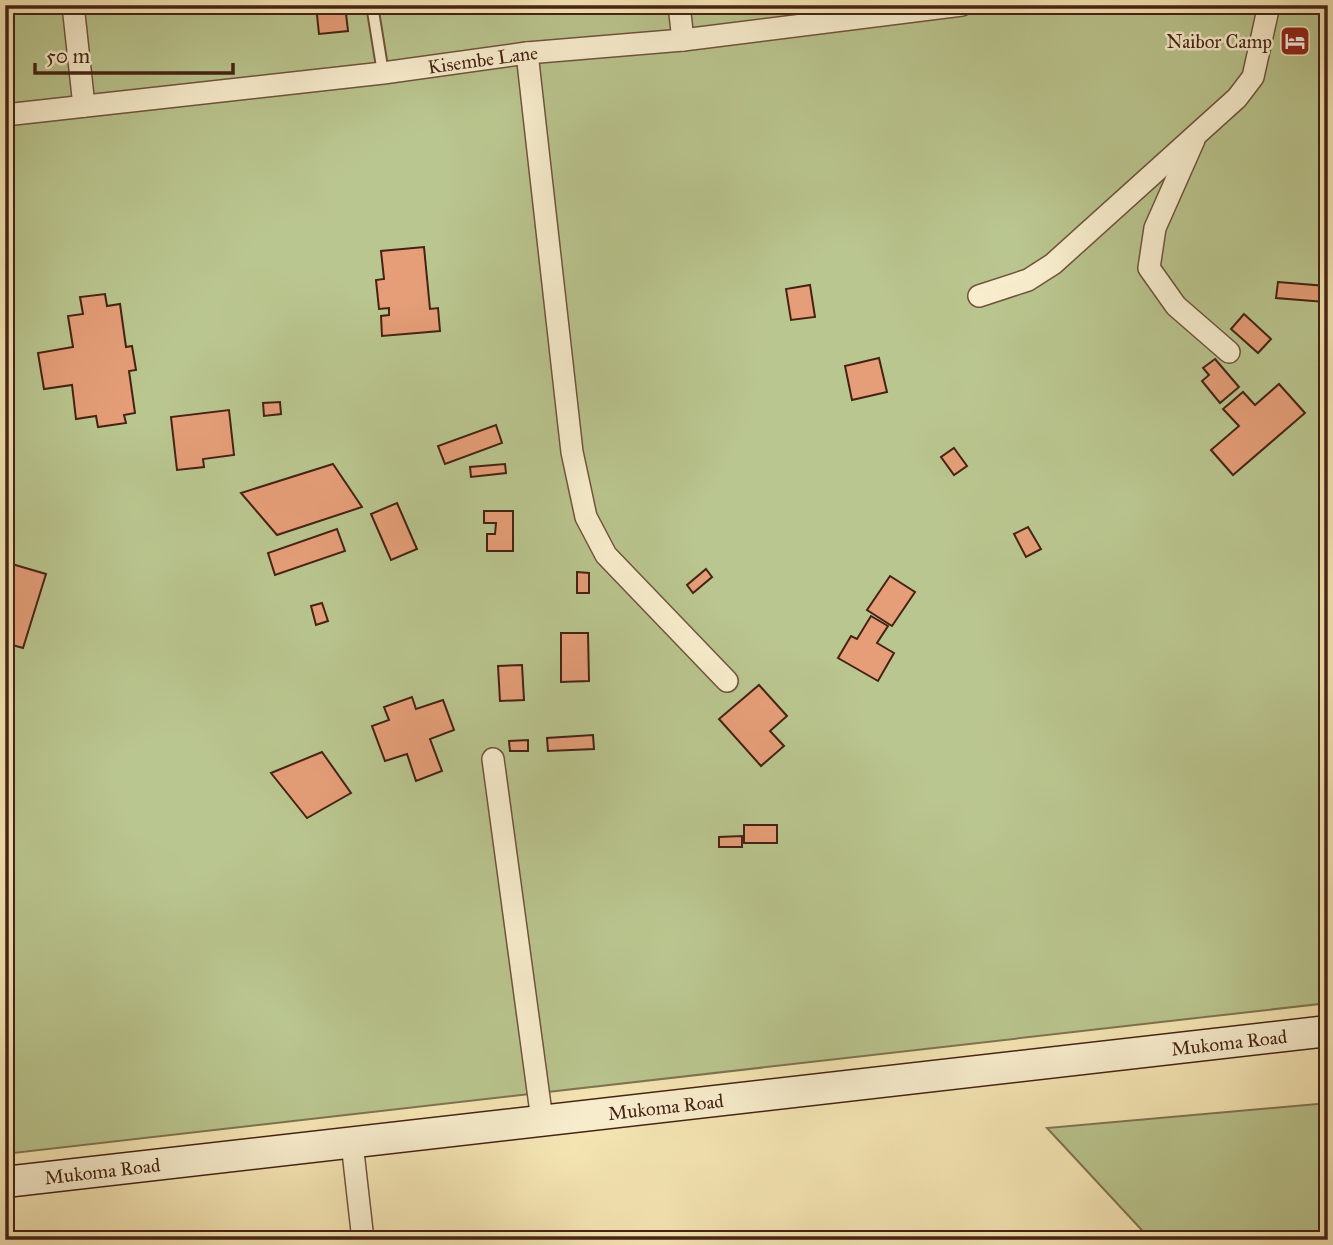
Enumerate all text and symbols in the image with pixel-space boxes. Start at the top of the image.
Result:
hotel icon: Naibor Camp [1278,24,1312,58]
place label: Naibor Camp [1167,30,1272,53]
scale bar [35,32,233,76]
street label: Kisembe Lane [426,41,539,79]
text: 50 m [46,43,91,69]
street label: Mukoma Road [1170,1025,1289,1061]
street label: Mukoma Road [607,1089,725,1125]
street label: Mukoma Road [43,1153,162,1189]

